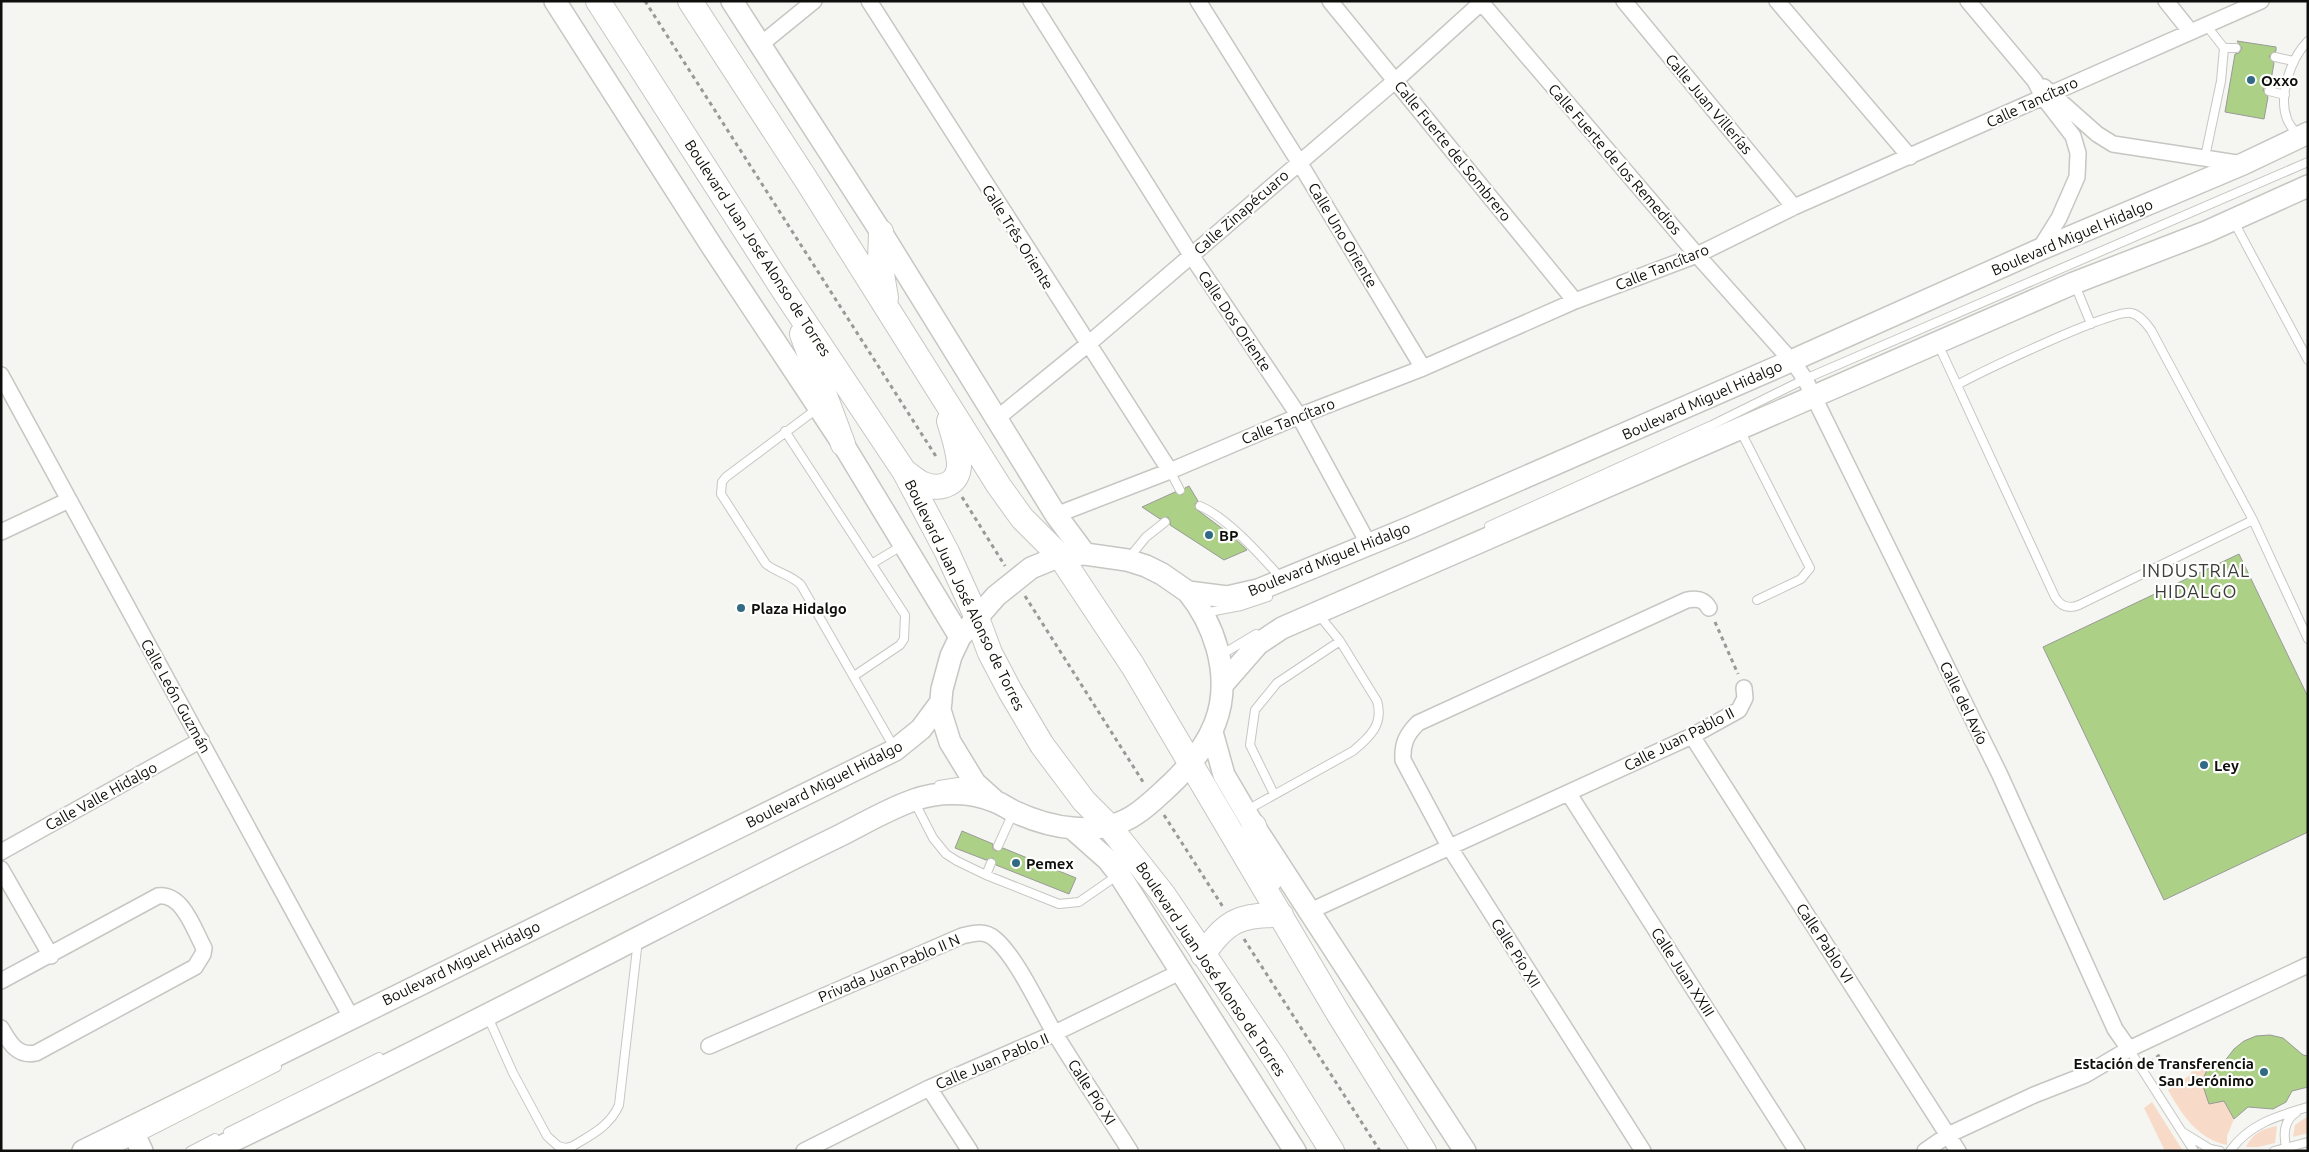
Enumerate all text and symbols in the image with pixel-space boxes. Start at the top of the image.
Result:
street label: Calle Juan Villerías [1662,50,1756,158]
place label: Oxxo [2261,72,2298,89]
street label: Calle Tancítaro [1983,73,2081,131]
marker: Oxxo [2245,74,2257,86]
street label: Calle Fuerte del Sombrero [1391,77,1515,225]
street label: Calle Fuerte de los Remedios [1545,80,1685,238]
street label: Boulevard Juan José Alonso de Torres [681,137,835,359]
street label: Calle Zinapécuaro [1190,166,1292,258]
street label: Calle Uno Oriente [1305,179,1381,291]
street label: Calle Três Oriente [979,182,1057,292]
street label: Boulevard Miguel Hidalgo [1989,195,2155,279]
street label: Calle Tancítaro [1613,241,1711,293]
street label: Calle Dos Oriente [1195,267,1275,375]
street label: Boulevard Miguel Hidalgo [1619,357,1785,443]
street label: Calle Tancítaro [1239,395,1337,447]
street label: Boulevard Juan José Alonso de Torres [902,477,1028,713]
street label: Boulevard Miguel Hidalgo [1245,519,1413,599]
place label: BP [1219,527,1238,544]
marker: BP [1203,529,1215,541]
district label: INDUSTRIAL HIDALGO [2142,560,2250,601]
place label: Plaza Hidalgo [751,600,847,617]
marker: Plaza Hidalgo [735,602,747,614]
street label: Calle León Guzmán [138,636,214,756]
street label: Calle del Avío [1937,659,1991,747]
street label: Calle Juan Pablo II [1621,704,1737,774]
street label: Boulevard Miguel Hidalgo [743,737,905,831]
place label: Ley [2214,757,2239,774]
street label: Calle Valle Hidalgo [42,758,160,834]
marker: Ley [2198,759,2210,771]
place label: Pemex [1026,855,1074,872]
marker: Pemex [1010,857,1022,869]
street label: Boulevard Juan José Alonso de Torres [1133,859,1289,1079]
street label: Calle Pablo VI [1793,900,1857,986]
street label: Calle Pío XII [1488,915,1544,991]
street label: Boulevard Miguel Hidalgo [379,917,543,1009]
street label: Calle Juan XXIII [1648,924,1718,1020]
street label: Privada Juan Pablo II N [816,930,962,1006]
street label: Calle Juan Pablo II [933,1029,1051,1093]
place label: Estación de Transferencia San Jerónimo [2074,1055,2254,1089]
street label: Calle Pío XI [1065,1056,1119,1128]
marker: Estación de Transferencia San Jerónimo [2258,1066,2270,1078]

